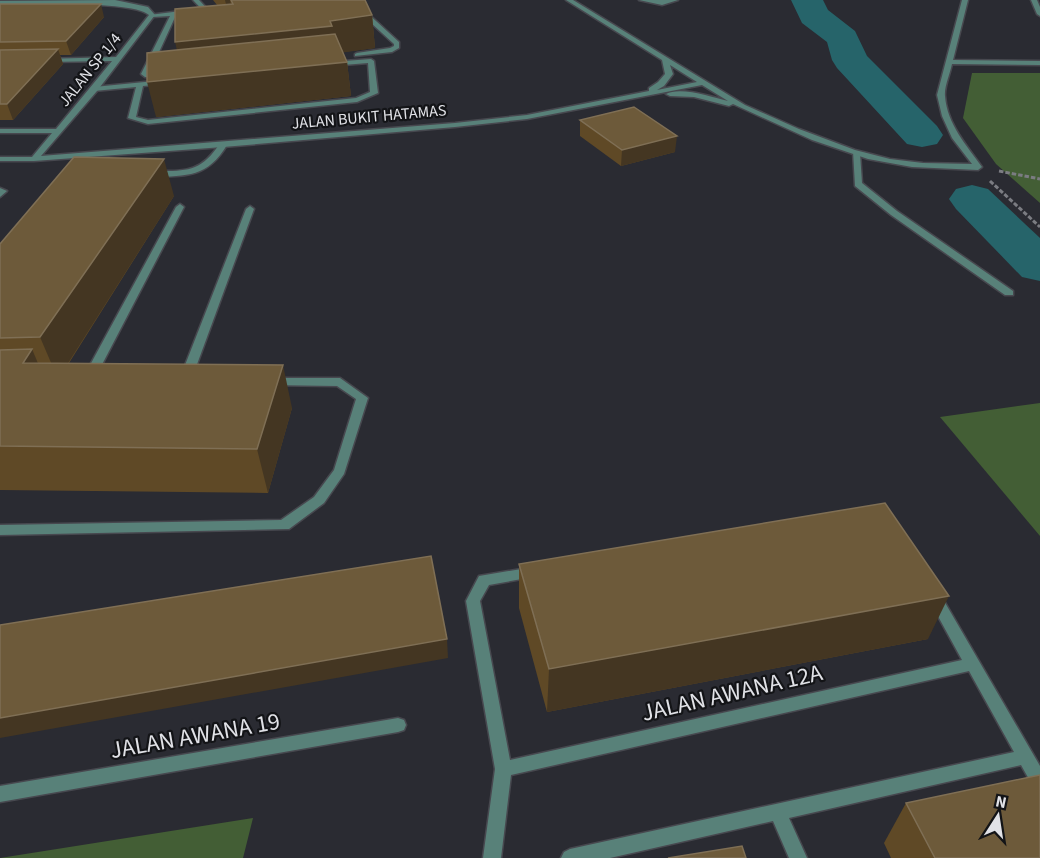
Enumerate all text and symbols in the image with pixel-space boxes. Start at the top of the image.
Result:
street label: JALAN SP 1/4 [54,29,126,111]
street label: JALAN BUKIT HATAMAS [291,99,447,135]
street label: JALAN AWANA 12A [638,655,826,731]
street label: JALAN AWANA 19 [107,704,283,768]
north arrow [968,786,1028,846]
text: N [993,790,1008,814]

